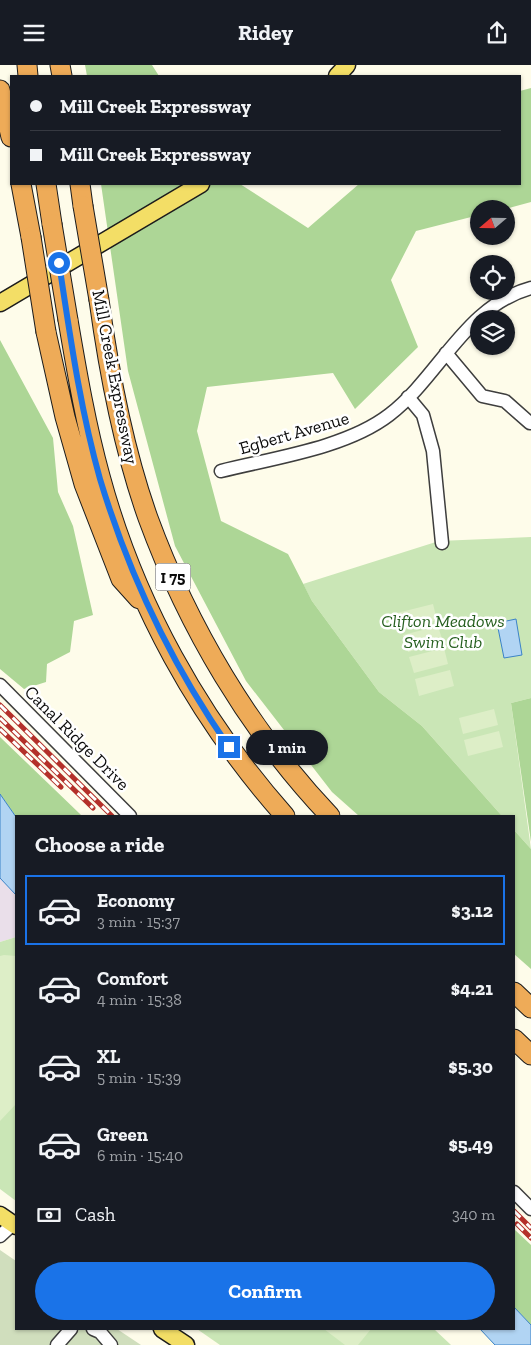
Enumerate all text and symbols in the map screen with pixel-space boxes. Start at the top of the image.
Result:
icon: menu [20,19,48,47]
text: Ridey [238,19,293,46]
icon: share [483,19,511,47]
text: Mill Creek Expressway [60,95,251,118]
text: Mill Creek Expressway [60,143,251,166]
north arrow [470,200,515,245]
map controls [470,200,515,355]
route start [48,252,70,274]
button: locate [470,255,515,300]
street label: Mill Creek Expressway [87,288,143,467]
button: layers [470,310,515,355]
street label: Egbert Avenue [236,407,352,459]
road number: I 75 [156,563,190,591]
park label: Clifton Meadows Swim Club [381,610,505,653]
street label: Canal Ridge Drive [20,681,134,795]
callout: 1 min [246,729,329,765]
route end [218,736,240,758]
text: 1 min [268,738,306,757]
text: Choose a ride [35,831,165,858]
icon: car [37,888,82,933]
text: Economy [97,889,175,912]
text: $3.12 [451,899,493,922]
text: 3 min · 15:37 [97,912,180,931]
icon: car [37,966,82,1011]
text: Comfort [97,967,168,990]
text: $4.21 [451,977,493,1000]
text: 4 min · 15:38 [97,990,182,1009]
icon: car [37,1044,82,1089]
text: XL [97,1045,120,1068]
text: $5.30 [448,1055,493,1078]
text: 5 min · 15:39 [97,1068,181,1087]
icon: car [37,1122,82,1167]
text: Green [97,1123,148,1146]
text: $5.49 [448,1133,493,1156]
text: 6 min · 15:40 [97,1146,183,1165]
icon: cash [35,1201,63,1229]
text: Cash [75,1203,115,1226]
text: 340 m [452,1205,495,1224]
button: Confirm [35,1262,495,1320]

